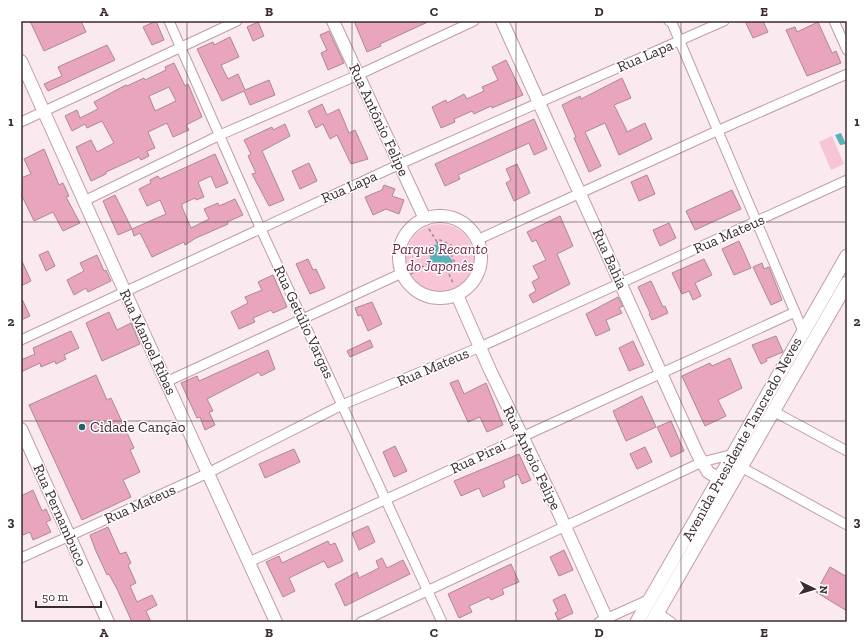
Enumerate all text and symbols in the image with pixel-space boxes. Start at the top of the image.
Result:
text: A [100,4,109,19]
text: B [265,4,273,19]
text: C [430,4,438,19]
text: D [594,4,604,19]
text: E [760,4,768,19]
street label: Rua Lapa [614,36,676,76]
street label: Rua Antônio Felipe [345,61,413,179]
text: 1 [8,114,14,129]
text: 1 [854,114,860,129]
street label: Rua Lapa [318,167,380,207]
street label: Rua Mateus [691,210,767,258]
street label: Rua Bahia [589,226,631,292]
park label: Parque Recanto do Japonês [392,240,488,275]
street label: Rua Getúlio Vargas [270,263,338,381]
street label: Rua Manoel Ribas [116,286,180,398]
text: 2 [8,314,15,329]
text: 2 [854,314,861,329]
street label: Avenida Presidente Tancredo Neves [678,334,806,544]
street label: Rua Mateus [394,344,472,390]
street label: Rua Antoio Felipe [499,403,565,513]
place label: Cidade Canção [90,418,186,436]
marker: Cidade Canção [77,422,87,432]
street label: Rua Piraí [448,436,508,478]
street label: Rua Pernambuco [29,461,91,569]
street label: Rua Mateus [102,480,178,528]
text: 3 [8,514,15,529]
text: 3 [854,514,861,529]
north arrow [794,569,834,609]
scale bar [36,583,101,609]
text: N [817,585,830,595]
text: 50 m [42,590,69,604]
text: A [100,625,109,640]
text: B [265,625,273,640]
text: C [430,625,438,640]
text: D [594,625,604,640]
text: E [760,625,768,640]

